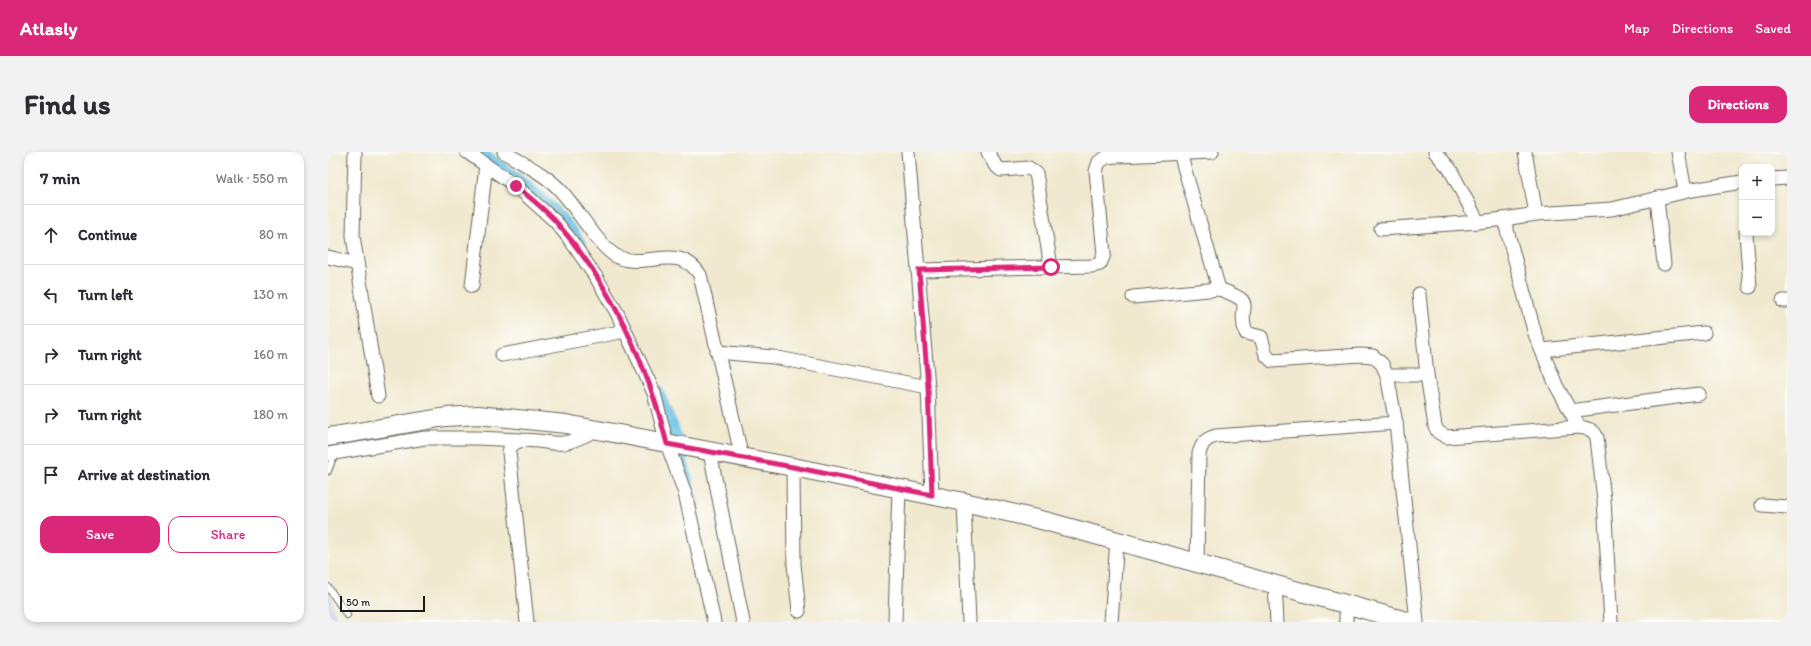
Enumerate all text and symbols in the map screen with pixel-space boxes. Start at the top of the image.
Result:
text: Atlasly [20,17,77,40]
text: Map [1624,20,1650,37]
text: Directions [1672,20,1733,37]
text: Saved [1755,20,1791,37]
button: Directions [1689,86,1787,123]
text: Find us [24,87,111,121]
map controls [1739,164,1775,236]
button: + [1739,164,1775,200]
text: 7 min [40,168,80,188]
text: Walk · 550 m [216,171,288,186]
route end [507,177,525,195]
button: − [1739,200,1775,236]
icon: ahead [40,224,62,246]
text: Continue [78,226,137,244]
text: 80 m [259,227,288,242]
route start [1042,258,1060,276]
icon: left [40,284,62,306]
text: Turn left [78,286,133,304]
text: 130 m [253,287,288,302]
icon: right [40,344,62,366]
text: Turn right [78,346,142,364]
text: 160 m [253,347,288,362]
icon: right [40,404,62,426]
text: Turn right [78,406,142,424]
text: 180 m [253,407,288,422]
icon: arrive [40,464,62,486]
text: Arrive at destination [78,466,210,484]
button: Save [40,516,160,553]
button: Share [168,516,288,553]
scale bar [340,594,425,613]
text: 50 m [346,596,370,609]

